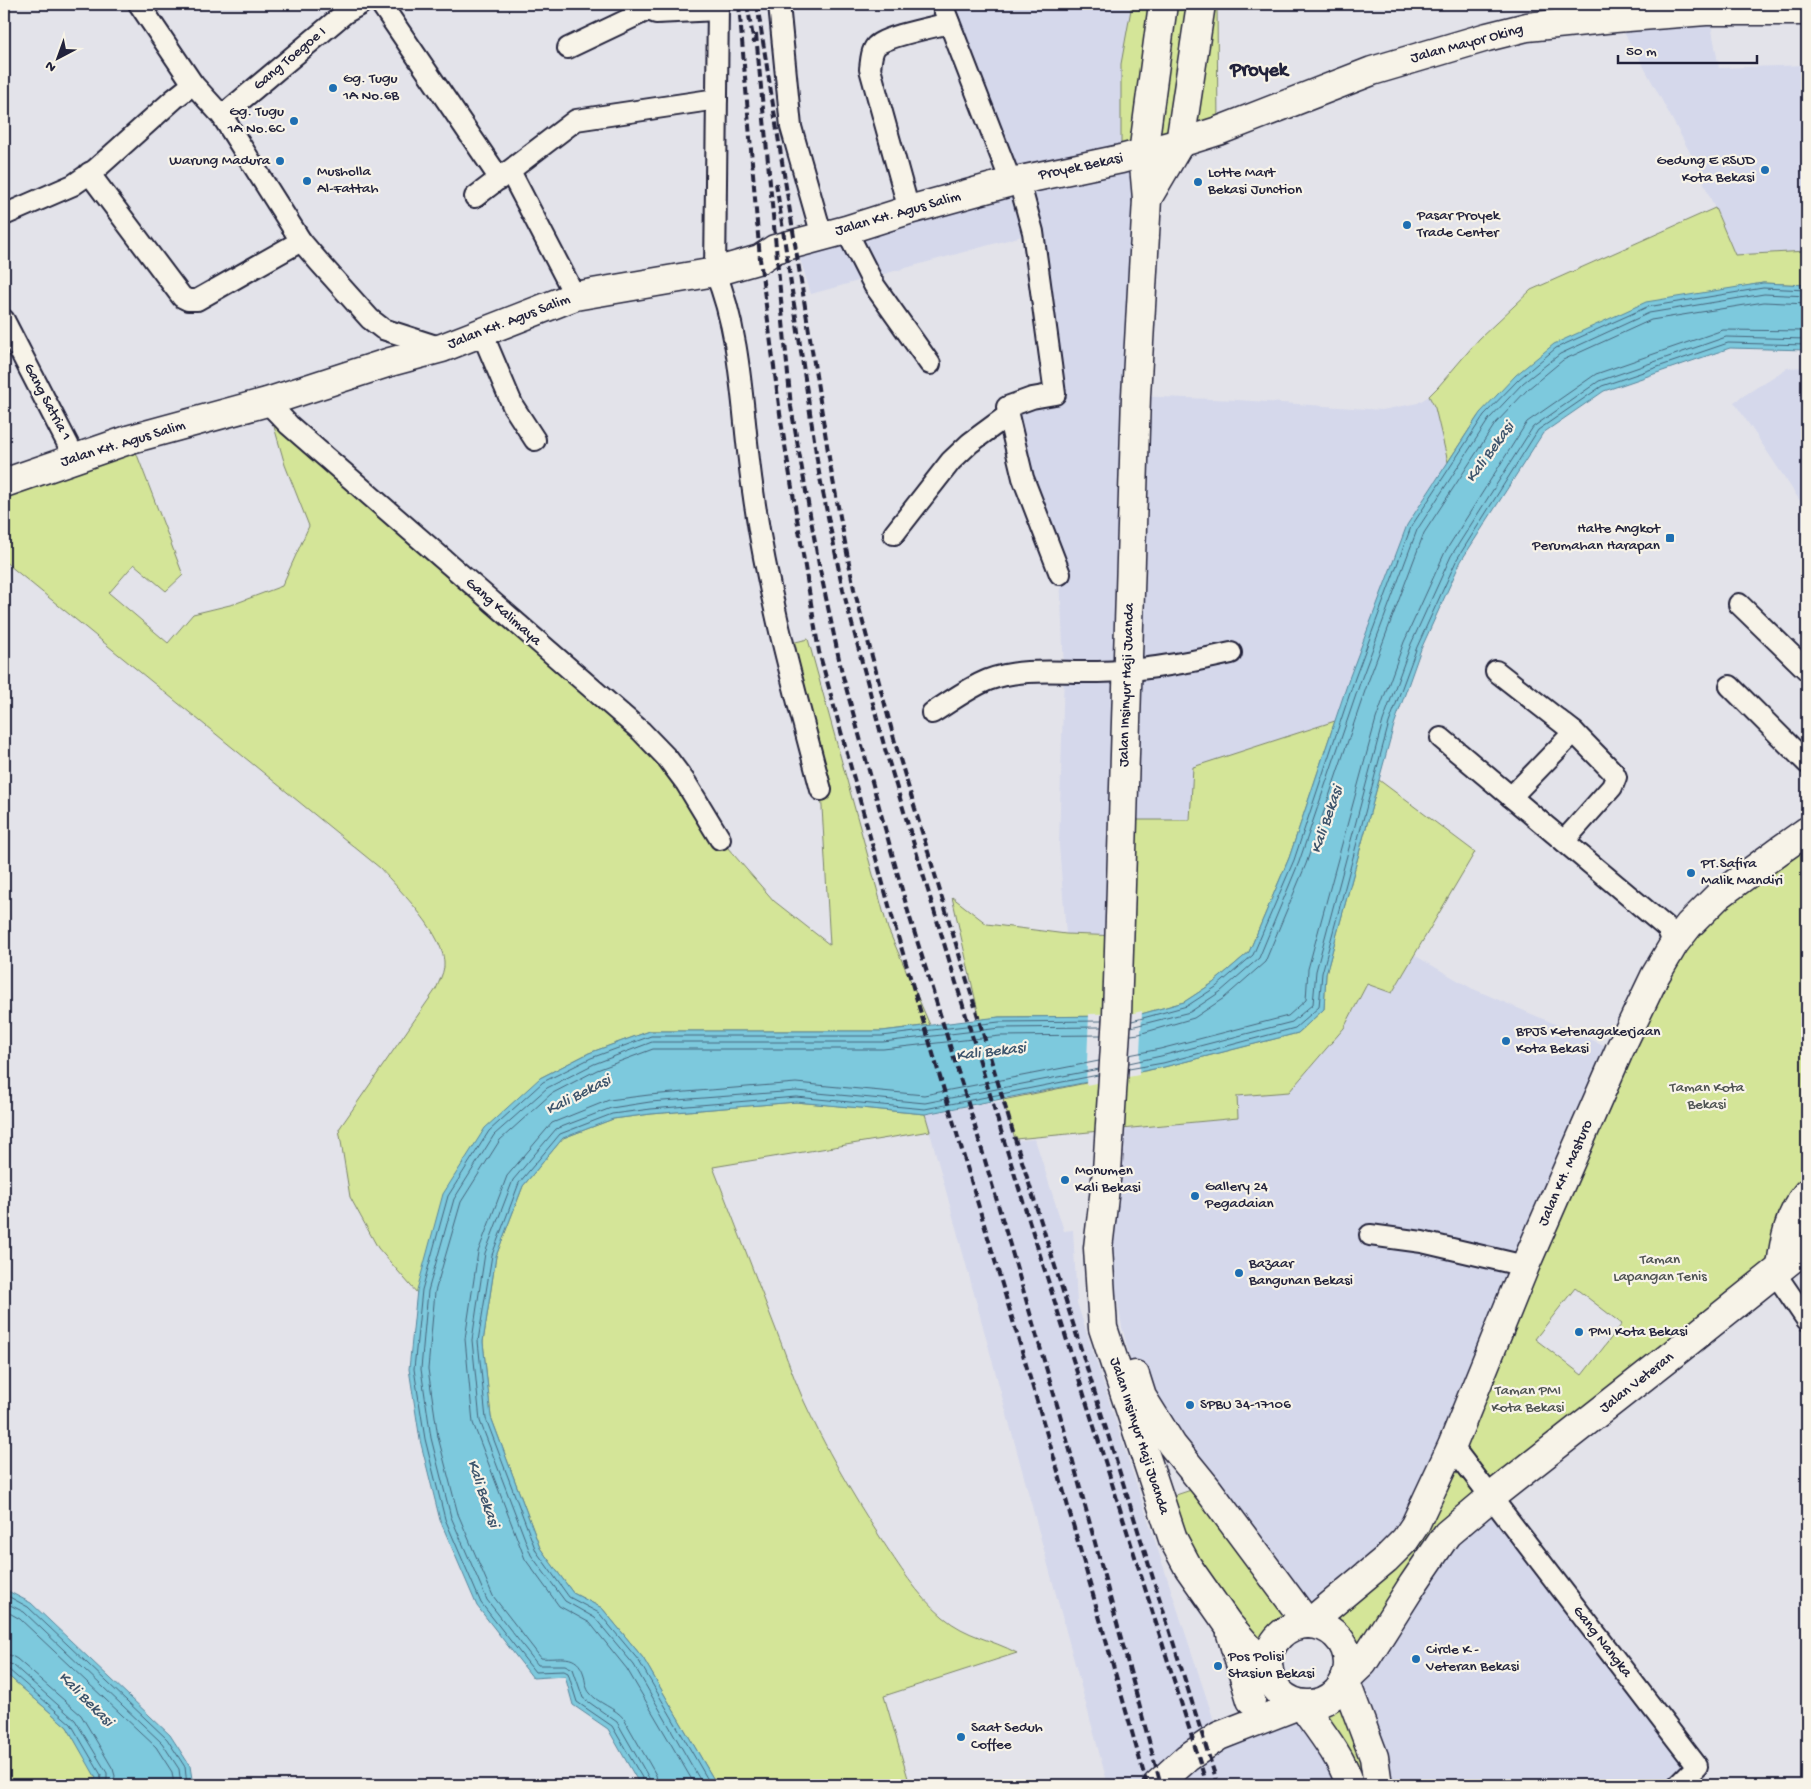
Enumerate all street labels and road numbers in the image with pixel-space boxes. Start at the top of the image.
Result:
street label: Jalan Mayor Oking [1409,20,1525,68]
street label: Gang Toegoe I [250,23,330,95]
street label: Proyek Bekasi [1036,149,1125,185]
street label: Jalan KH. Agus Salim [833,187,963,241]
street label: Jalan KH. Agus Salim [445,290,573,354]
street label: Gang Satria 1 [19,360,75,444]
street label: Jalan KH. Agus Salim [58,416,188,472]
street label: Gang Kalimaya [461,574,545,650]
street label: Jalan Insinyur Haji Juanda [1115,602,1139,767]
street label: Jalan KH. Masturo [1535,1117,1598,1229]
street label: Jalan Veteran [1596,1348,1678,1418]
street label: Jalan Insinyur Haji Juanda [1105,1355,1173,1517]
street label: Gang Nangka [1568,1603,1636,1682]

